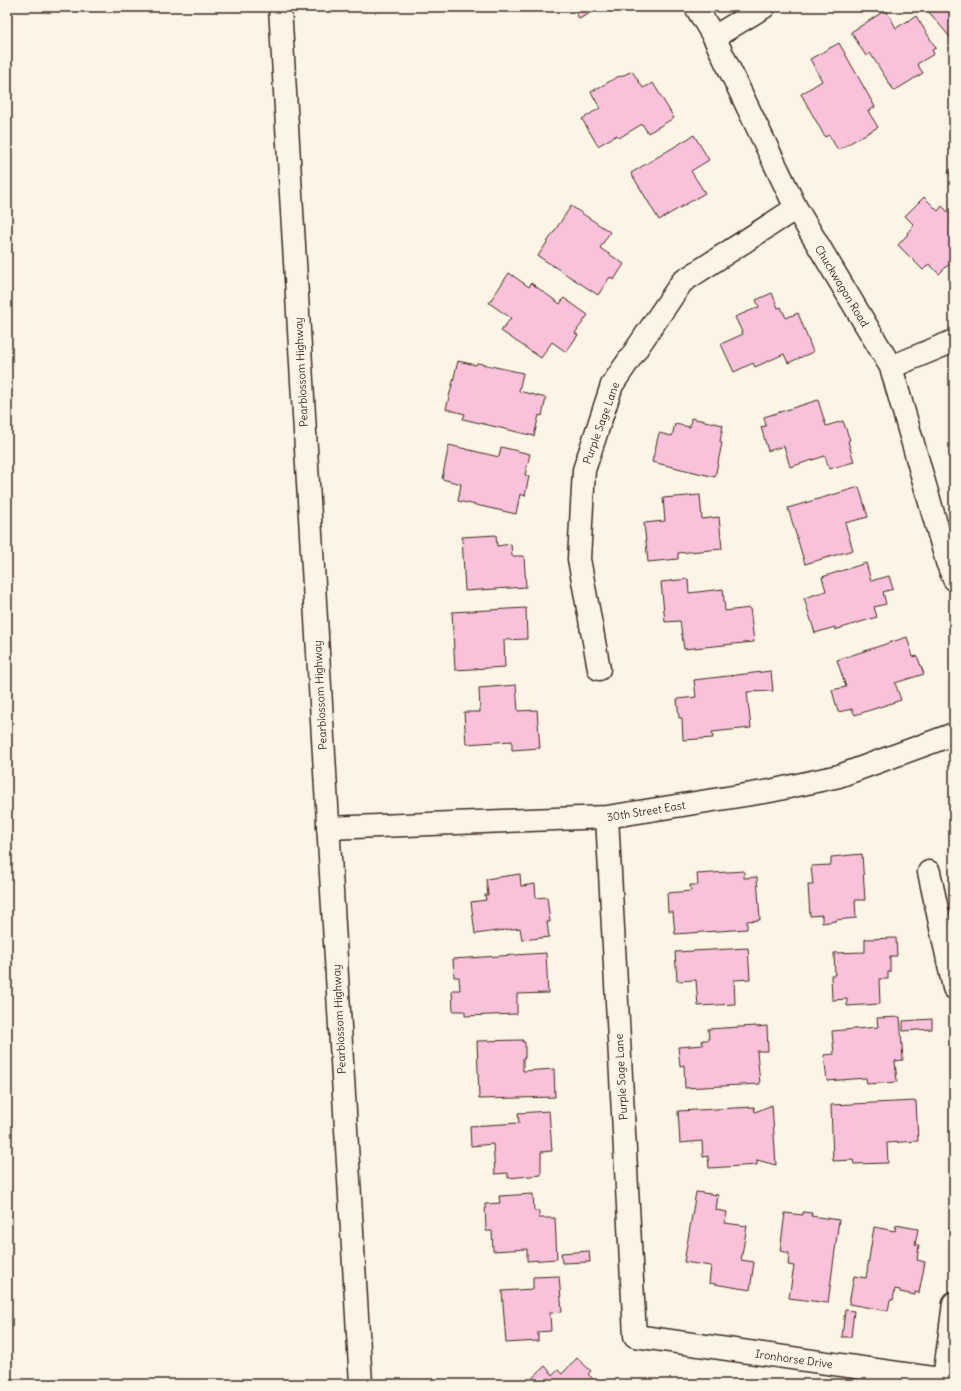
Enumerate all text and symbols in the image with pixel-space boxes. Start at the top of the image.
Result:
street label: Chuckwagon Road [812,242,872,330]
street label: Pearblossom Highway [291,317,311,427]
street label: Purple Sage Lane [580,380,622,466]
street label: Pearblossom Highway [310,640,330,750]
street label: 30th Street East [606,798,687,824]
street label: Pearblossom Highway [329,964,349,1074]
street label: Purple Sage Lane [612,1033,630,1120]
street label: Ironhorse Drive [754,1347,834,1371]

